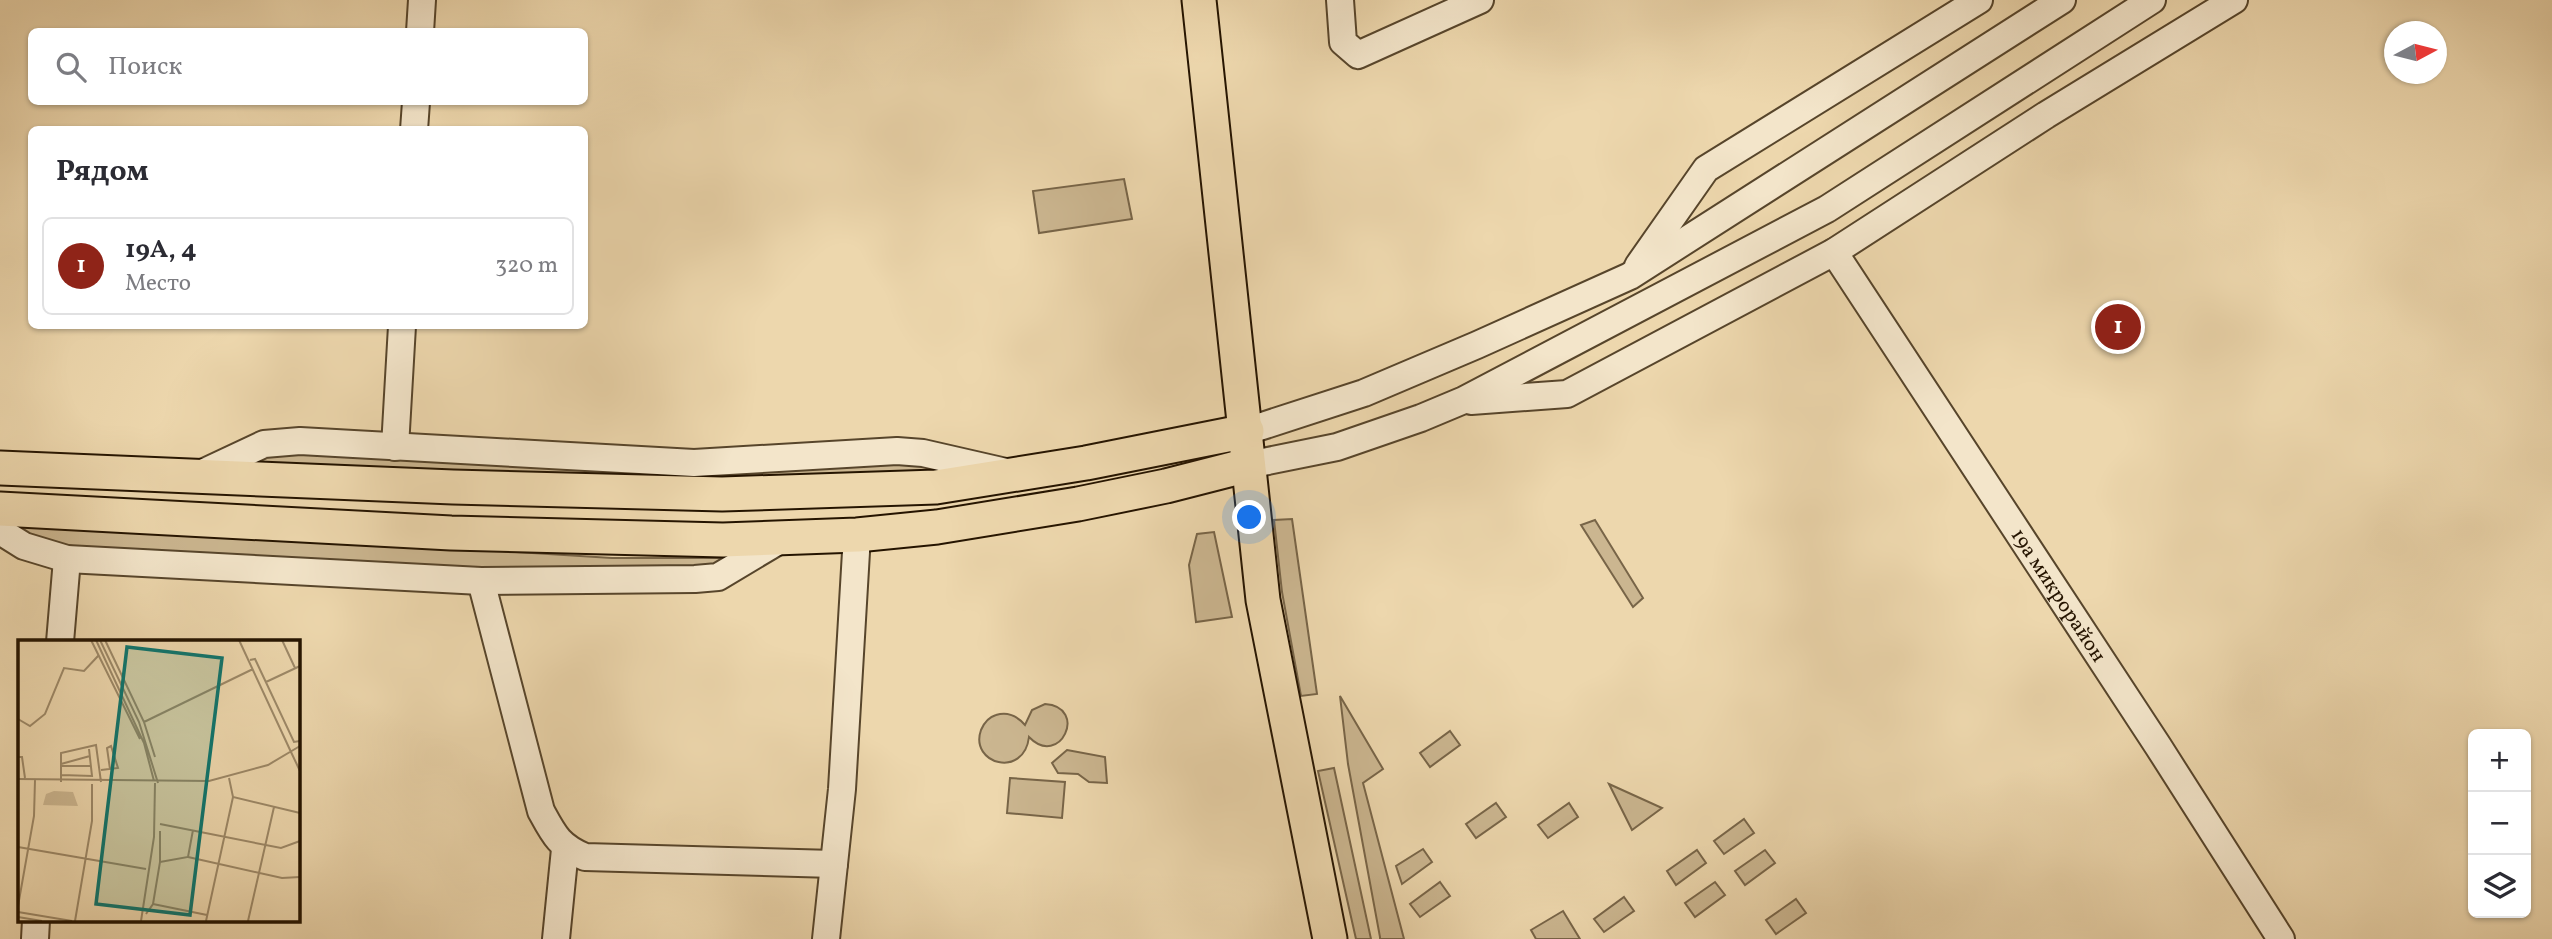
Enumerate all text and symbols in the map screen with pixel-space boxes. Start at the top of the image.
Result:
north arrow [2384,21,2447,84]
search box [28,28,588,105]
icon: search [52,48,90,86]
text: Поиск [108,49,182,85]
text: Рядом [56,151,149,193]
text: 19А, 4 [125,232,197,268]
text: 1 [76,250,86,282]
text: 320 m [495,250,558,282]
text: Место [125,268,191,300]
pin: 1 [2095,301,2141,353]
your location [1232,500,1266,534]
street label: 19а микрорайон [2003,523,2112,668]
inset map [18,640,299,922]
map controls [2468,729,2531,918]
button: + [2468,729,2531,792]
button: − [2468,792,2531,855]
button: layers [2468,855,2531,918]

